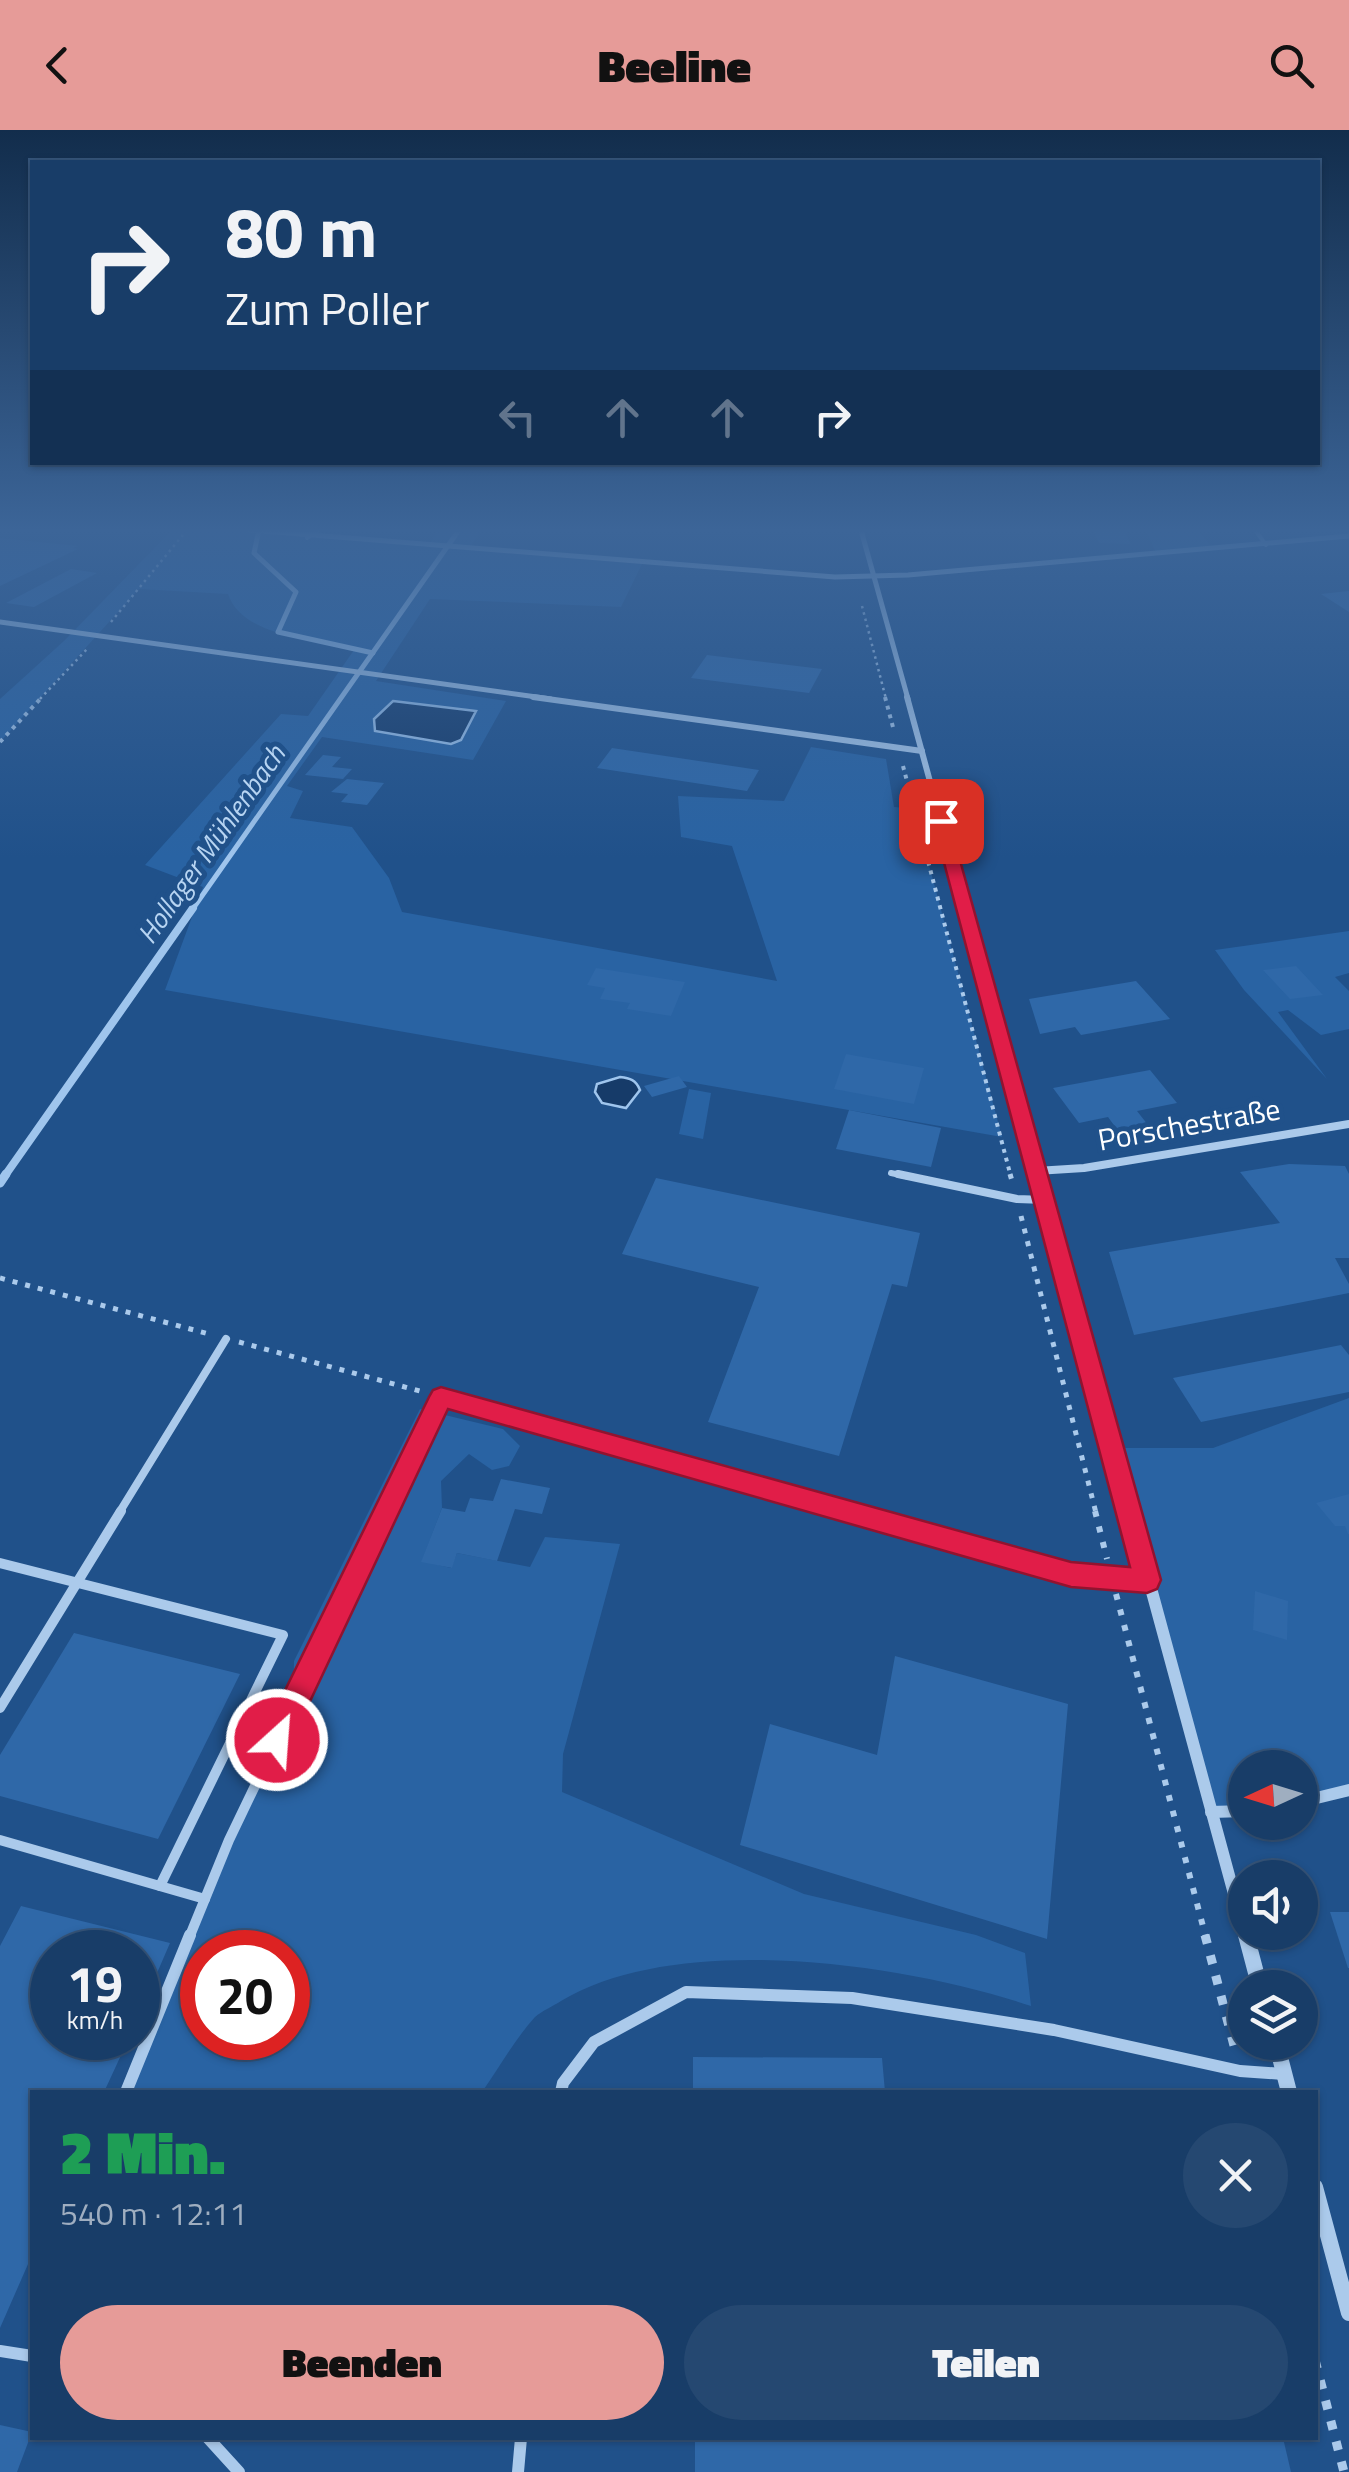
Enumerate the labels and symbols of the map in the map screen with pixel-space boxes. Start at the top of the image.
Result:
water label: Hollager Mühlenbach [126,735,296,952]
pin [899,779,984,864]
street label: Porschestraße [1094,1085,1284,1163]
position arrow [225,1688,329,1792]
north arrow [1228,1750,1318,1840]
speed limit sign: 20 [180,1930,310,2060]

